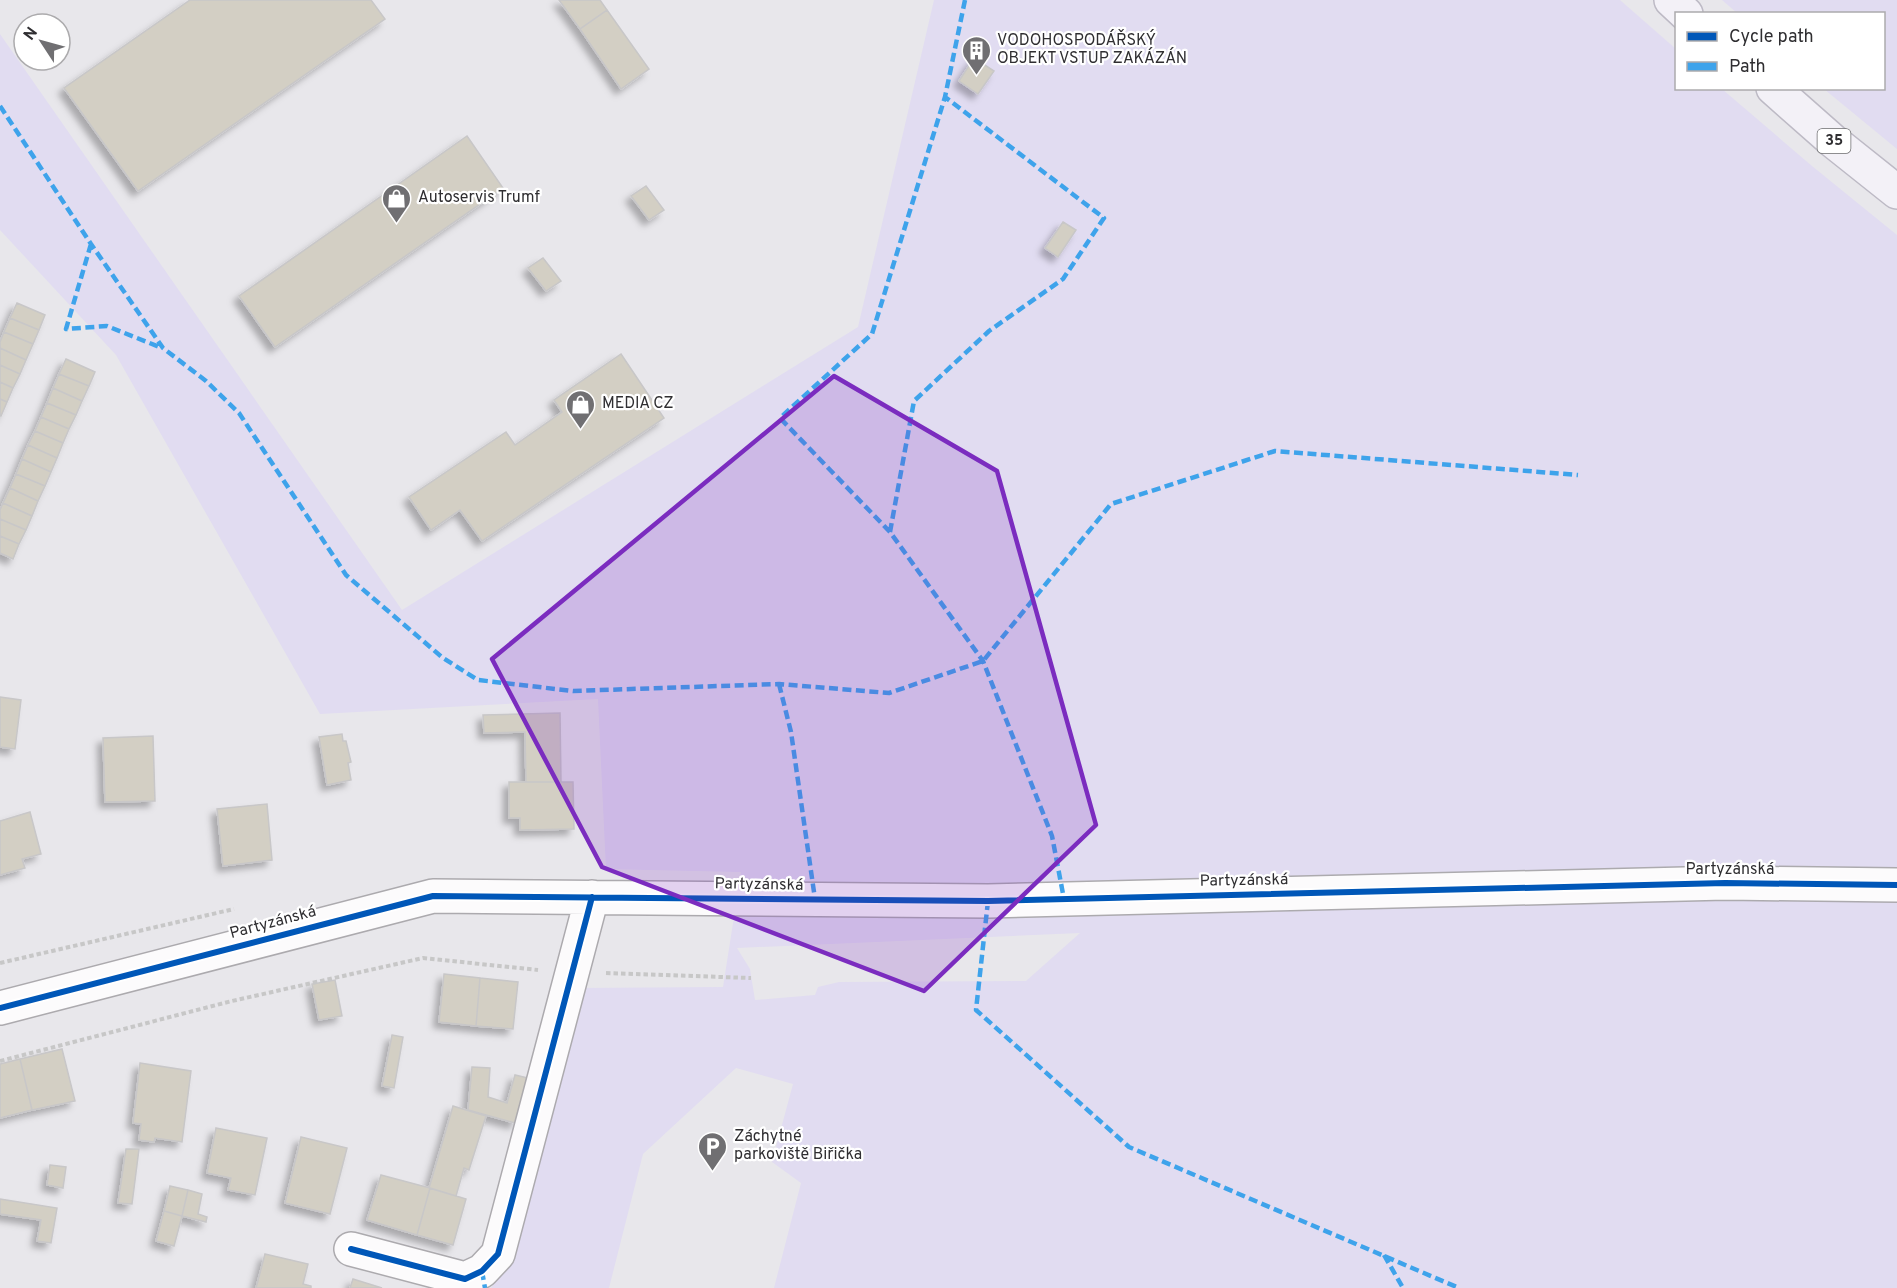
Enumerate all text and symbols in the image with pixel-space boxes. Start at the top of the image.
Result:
north arrow [12,12,72,72]
legend [1675,12,1885,90]
text: N [20,24,43,45]
text: Cycle path [1729,26,1814,49]
place label: VODOHOSPODÁŘSKÝ OBJEKT VSTUP ZAKÁZÁN [997,29,1187,69]
building icon: VODOHOSPODÁŘSKÝ OBJEKT VSTUP ZAKÁZÁN [960,34,992,76]
text: Path [1729,56,1766,79]
road number: 35 [1818,129,1850,153]
shop icon: Autoservis Trumf [381,182,413,224]
place label: Autoservis Trumf [418,188,540,208]
shop icon: MEDIA CZ [565,388,597,430]
place label: MEDIA CZ [602,394,674,414]
street label: Partyzánská [1686,860,1774,880]
street label: Partyzánská [1199,870,1289,892]
street label: Partyzánská [714,874,804,896]
street label: Partyzánská [228,902,318,944]
place label: Záchytné parkoviště Biřička [734,1127,862,1165]
parking icon: Záchytné parkoviště Biřička [697,1130,729,1172]

